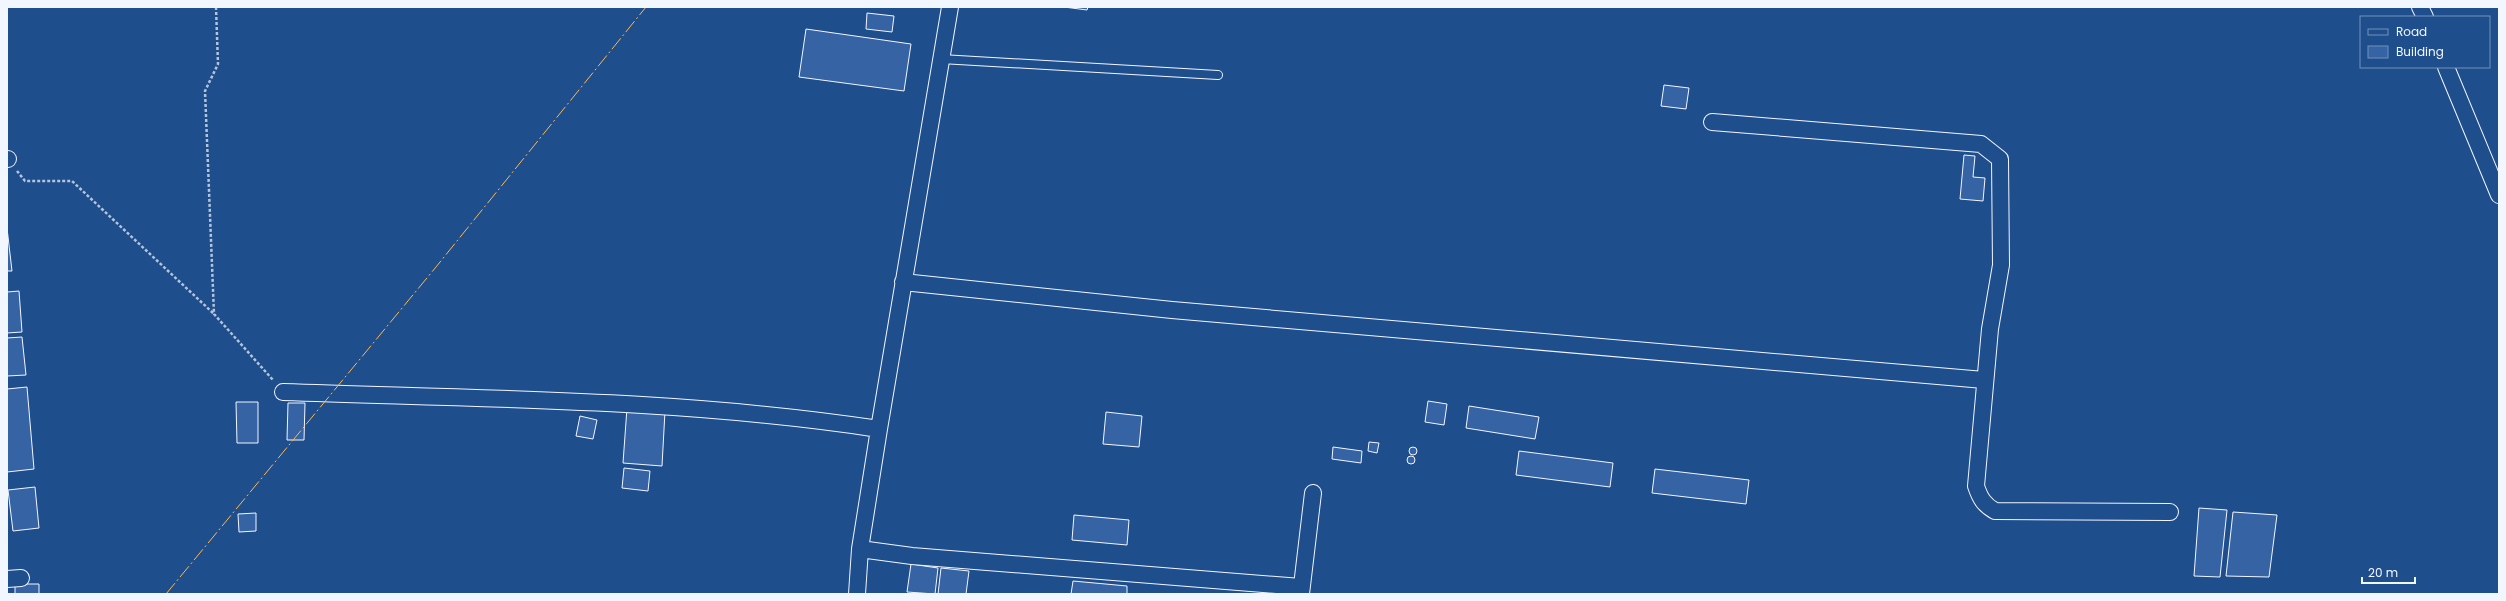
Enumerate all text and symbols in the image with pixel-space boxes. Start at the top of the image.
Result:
legend [2360,16,2490,68]
text: Road [2396,23,2427,40]
text: Building [2396,43,2444,60]
scale bar [2362,559,2415,585]
text: 20 m [2368,564,2398,581]

